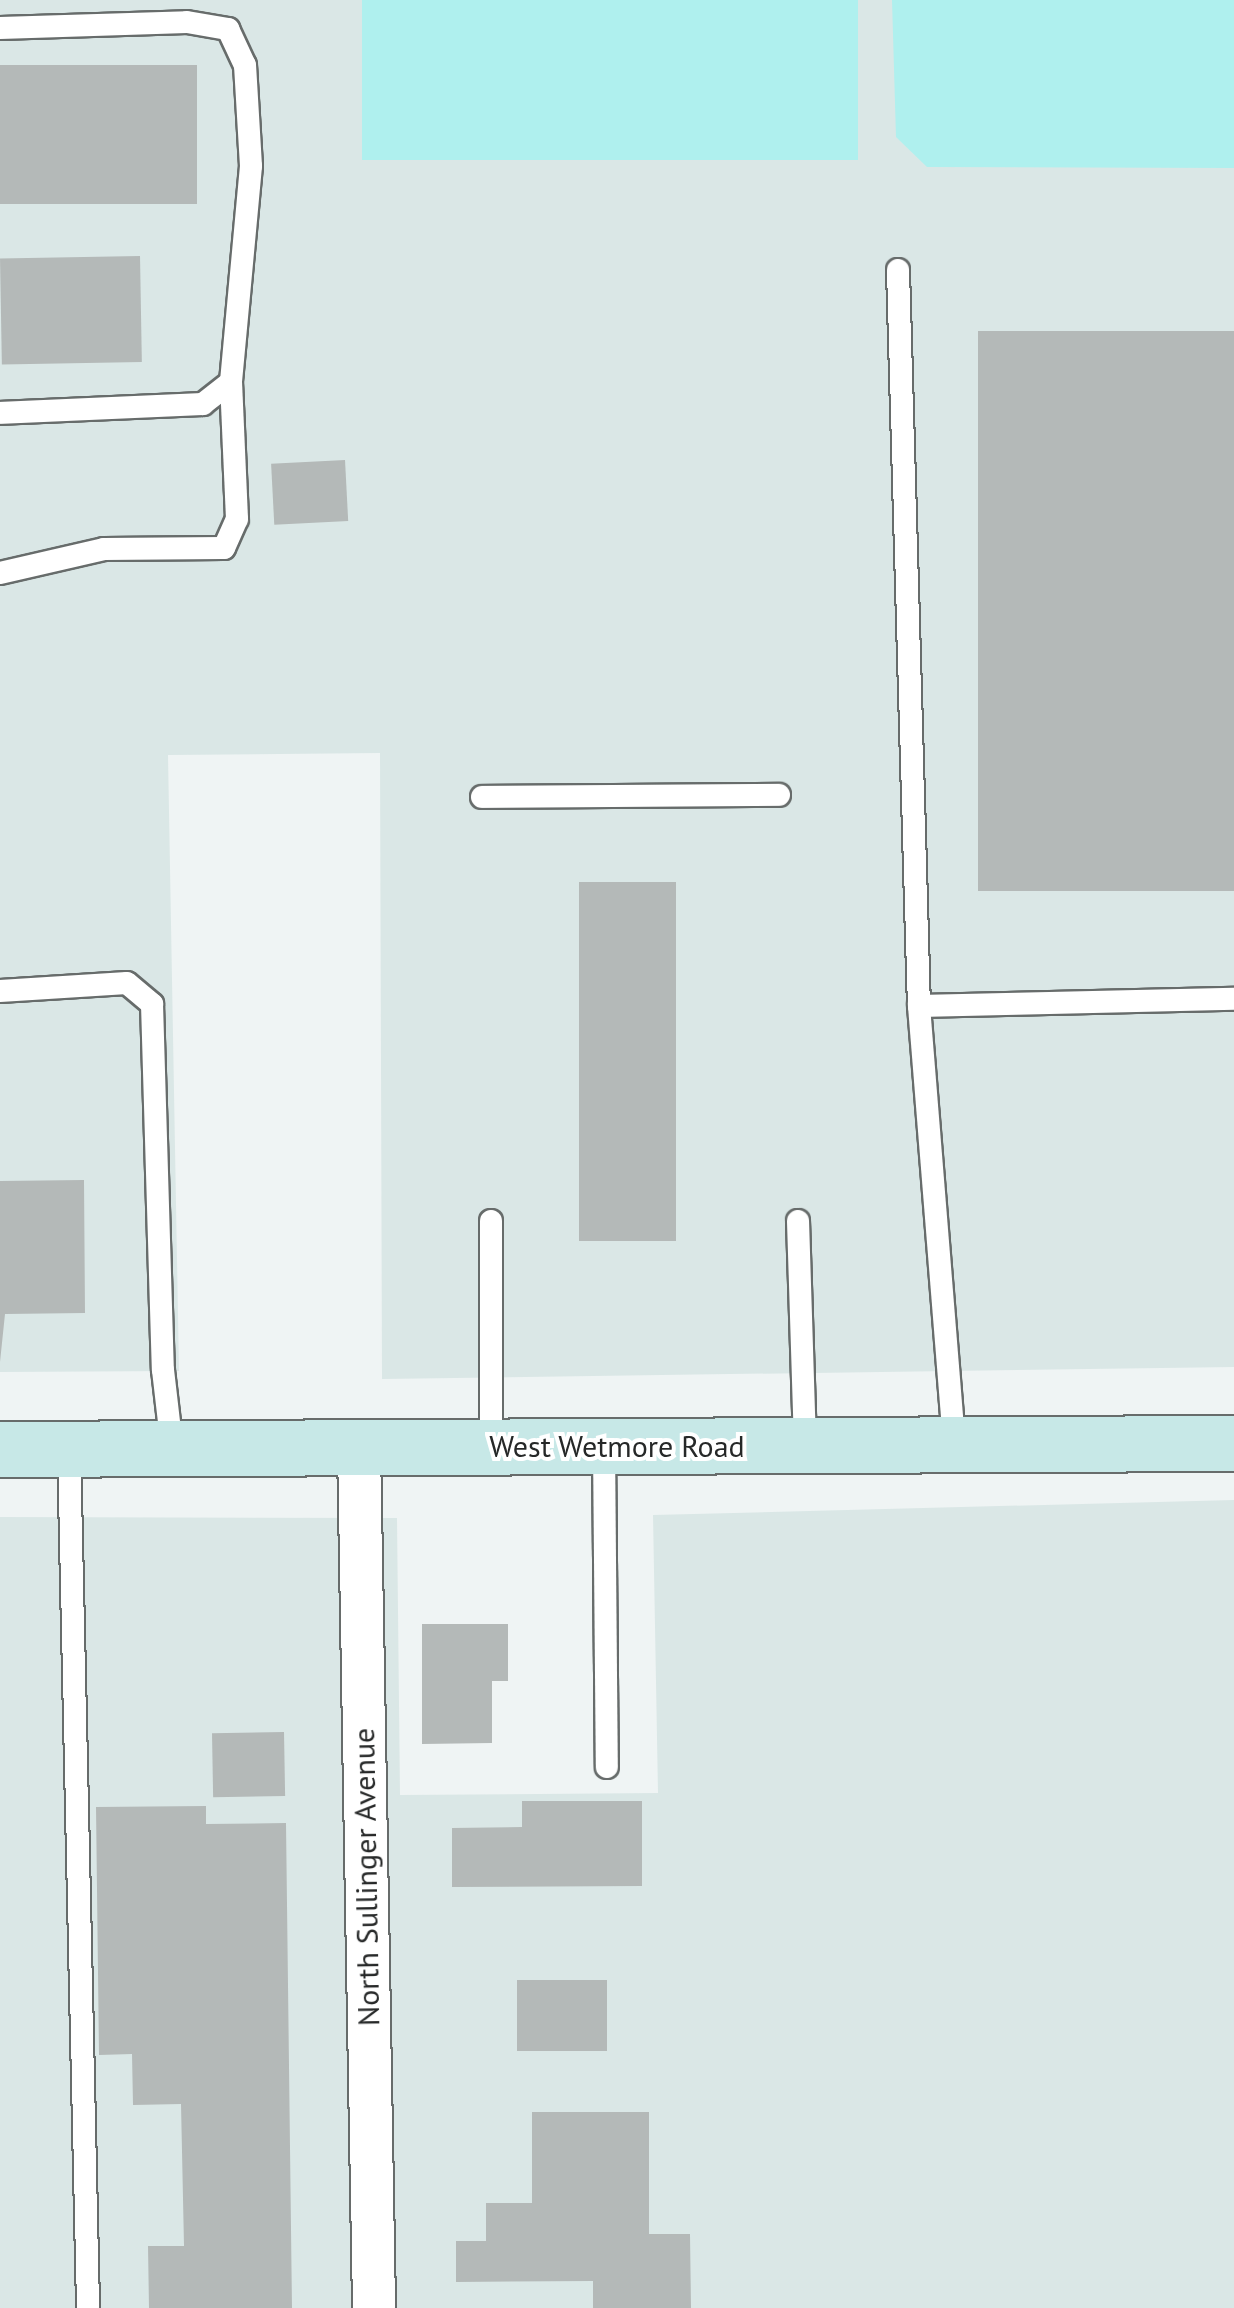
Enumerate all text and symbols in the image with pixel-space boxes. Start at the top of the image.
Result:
street label: West Wetmore Road [489,1428,745,1464]
street label: North Sullinger Avenue [345,1727,387,2027]

